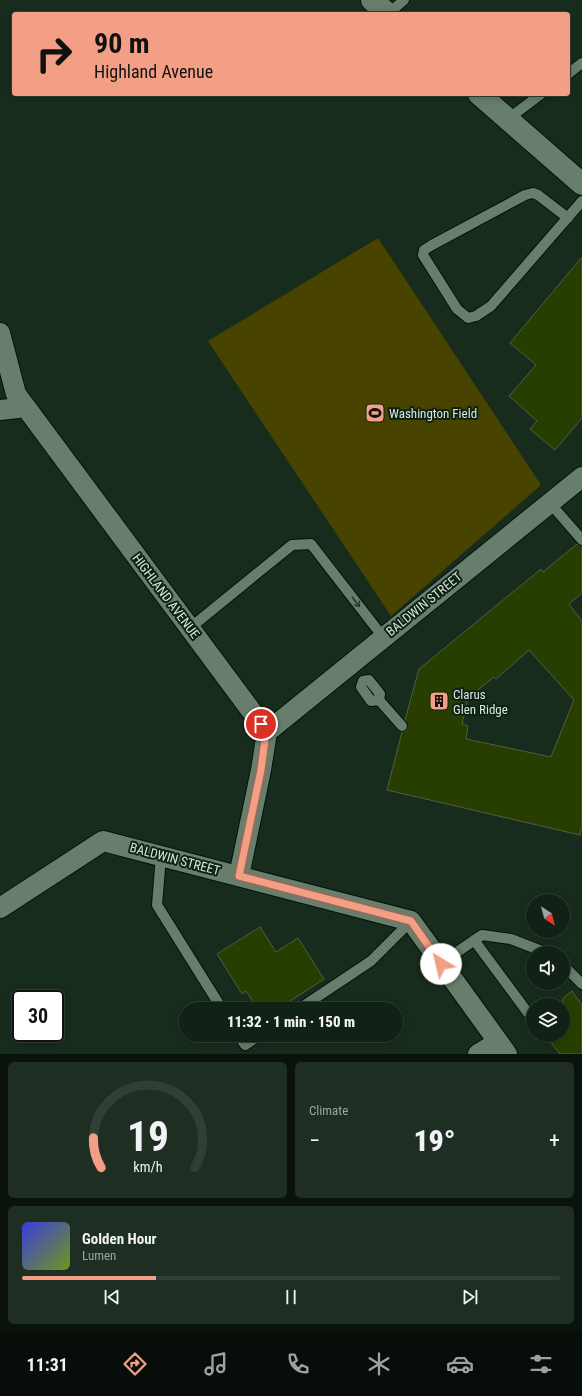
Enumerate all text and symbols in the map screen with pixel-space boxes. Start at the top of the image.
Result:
text: 90 m [94,27,150,60]
icon: right [28,28,80,80]
text: Highland Avenue [94,61,213,82]
sports icon: Washington Field [364,402,386,424]
place label: Washington Field [389,406,477,421]
street label: HIGHLAND AVENUE [129,551,203,641]
street label: BALDWIN STREET [383,569,465,639]
one-way arrow [352,596,361,607]
place label: Clarus Glen Ridge [453,687,508,717]
building icon: Clarus Glen Ridge [428,690,450,712]
pin [244,707,278,741]
icon: arrive [250,713,272,735]
street label: BALDWIN STREET [128,840,222,878]
north arrow [526,894,570,938]
map controls [526,894,570,1042]
position arrow [420,943,462,985]
button: sound [526,946,570,990]
speed limit sign: 30 [12,990,64,1042]
button: layers [526,998,570,1042]
text: 11:32 · 1 min · 150 m [227,1013,355,1031]
text: Climate [309,1103,348,1118]
text: 19 [126,1112,169,1161]
text: 19° [413,1123,456,1158]
text: − [309,1128,320,1153]
text: + [549,1128,560,1153]
text: km/h [133,1159,162,1175]
text: Golden Hour [82,1230,157,1248]
text: Lumen [82,1248,116,1263]
icon: previous [101,1286,123,1308]
icon: pause [280,1286,302,1308]
icon: next [459,1286,481,1308]
icon: directions [121,1350,149,1378]
icon: music [202,1350,230,1378]
icon: phone [284,1350,312,1378]
icon: climate [365,1350,393,1378]
icon: car [446,1350,474,1378]
icon: filters [527,1350,555,1378]
text: 11:31 [27,1354,68,1375]

